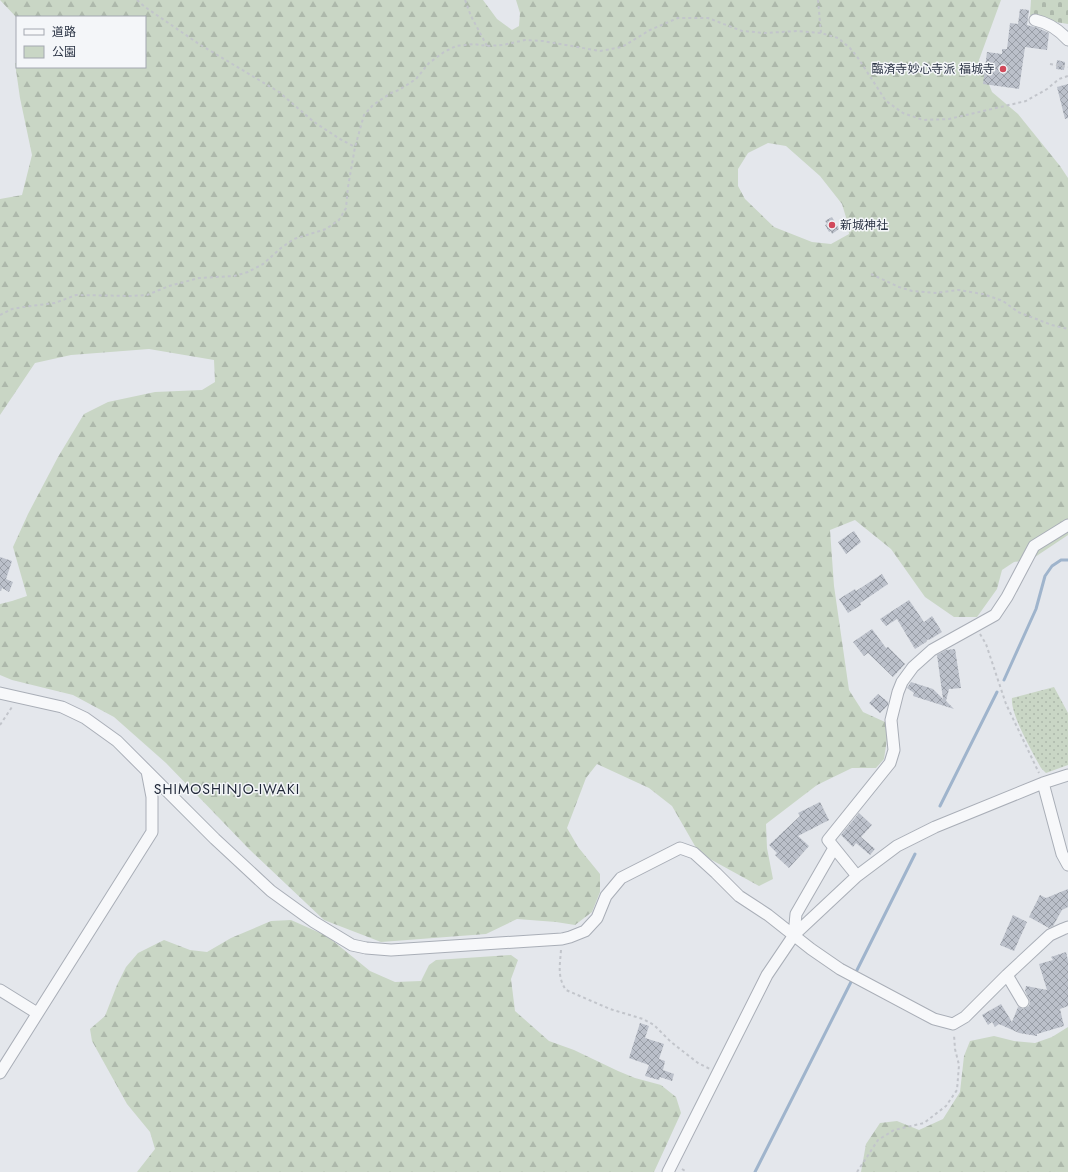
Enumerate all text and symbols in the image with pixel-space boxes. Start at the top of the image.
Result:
legend [16,16,146,68]
text: 道路 [52,23,76,41]
text: 公園 [52,43,76,61]
place label: 臨済寺妙心寺派 福城寺 [871,60,995,78]
marker: 臨済寺妙心寺派 福城寺 [998,64,1008,74]
place label: 新城神社 [840,216,888,234]
marker: 新城神社 [827,220,837,230]
district label: SHIMOSHINJO-IWAKI [154,779,300,799]

